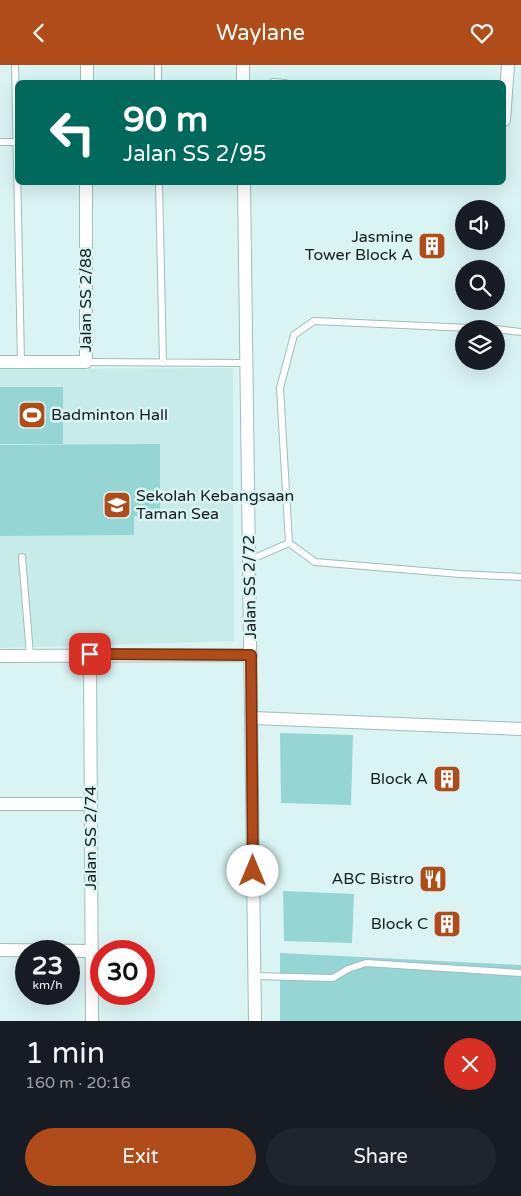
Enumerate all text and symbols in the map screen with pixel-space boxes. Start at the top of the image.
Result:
icon: back [25,19,53,47]
icon: heart [468,19,496,47]
text: Waylane [216,20,305,46]
text: 90 m [123,99,208,141]
icon: left [40,100,105,165]
text: Jalan SS 2/95 [123,141,267,167]
map controls [455,200,505,370]
button: sound [455,200,505,250]
place label: Jasmine Tower Block A [305,227,413,265]
building icon: Jasmine Tower Block A [417,231,447,261]
street label: Jalan SS 2/88 [76,248,96,352]
button: search [455,260,505,310]
button: layers [455,320,505,370]
sports icon: Badminton Hall [17,400,47,430]
place label: Badminton Hall [51,405,168,425]
place label: Sekolah Kebangsaan Taman Sea [136,486,294,524]
school or university icon: Sekolah Kebangsaan Taman Sea [102,490,132,520]
street label: Jalan SS 2/72 [239,535,261,639]
pin [69,633,111,675]
icon: arrive [76,640,104,668]
building icon: Block A [432,764,462,794]
place label: Block A [370,769,428,789]
street label: Jalan SS 2/74 [81,786,101,890]
position arrow [226,844,278,896]
restaurant icon: ABC Bistro [418,864,448,894]
place label: ABC Bistro [331,869,414,889]
building icon: Block C [432,909,462,939]
place label: Block C [371,914,428,934]
speed limit sign: 30 [90,940,155,1005]
text: 23 [32,951,63,981]
text: km/h [32,978,63,992]
text: 1 min [25,1035,105,1072]
button: close [444,1038,496,1090]
text: 160 m · 20:16 [25,1073,131,1093]
button: Exit [25,1128,256,1186]
button: Share [266,1128,496,1186]

